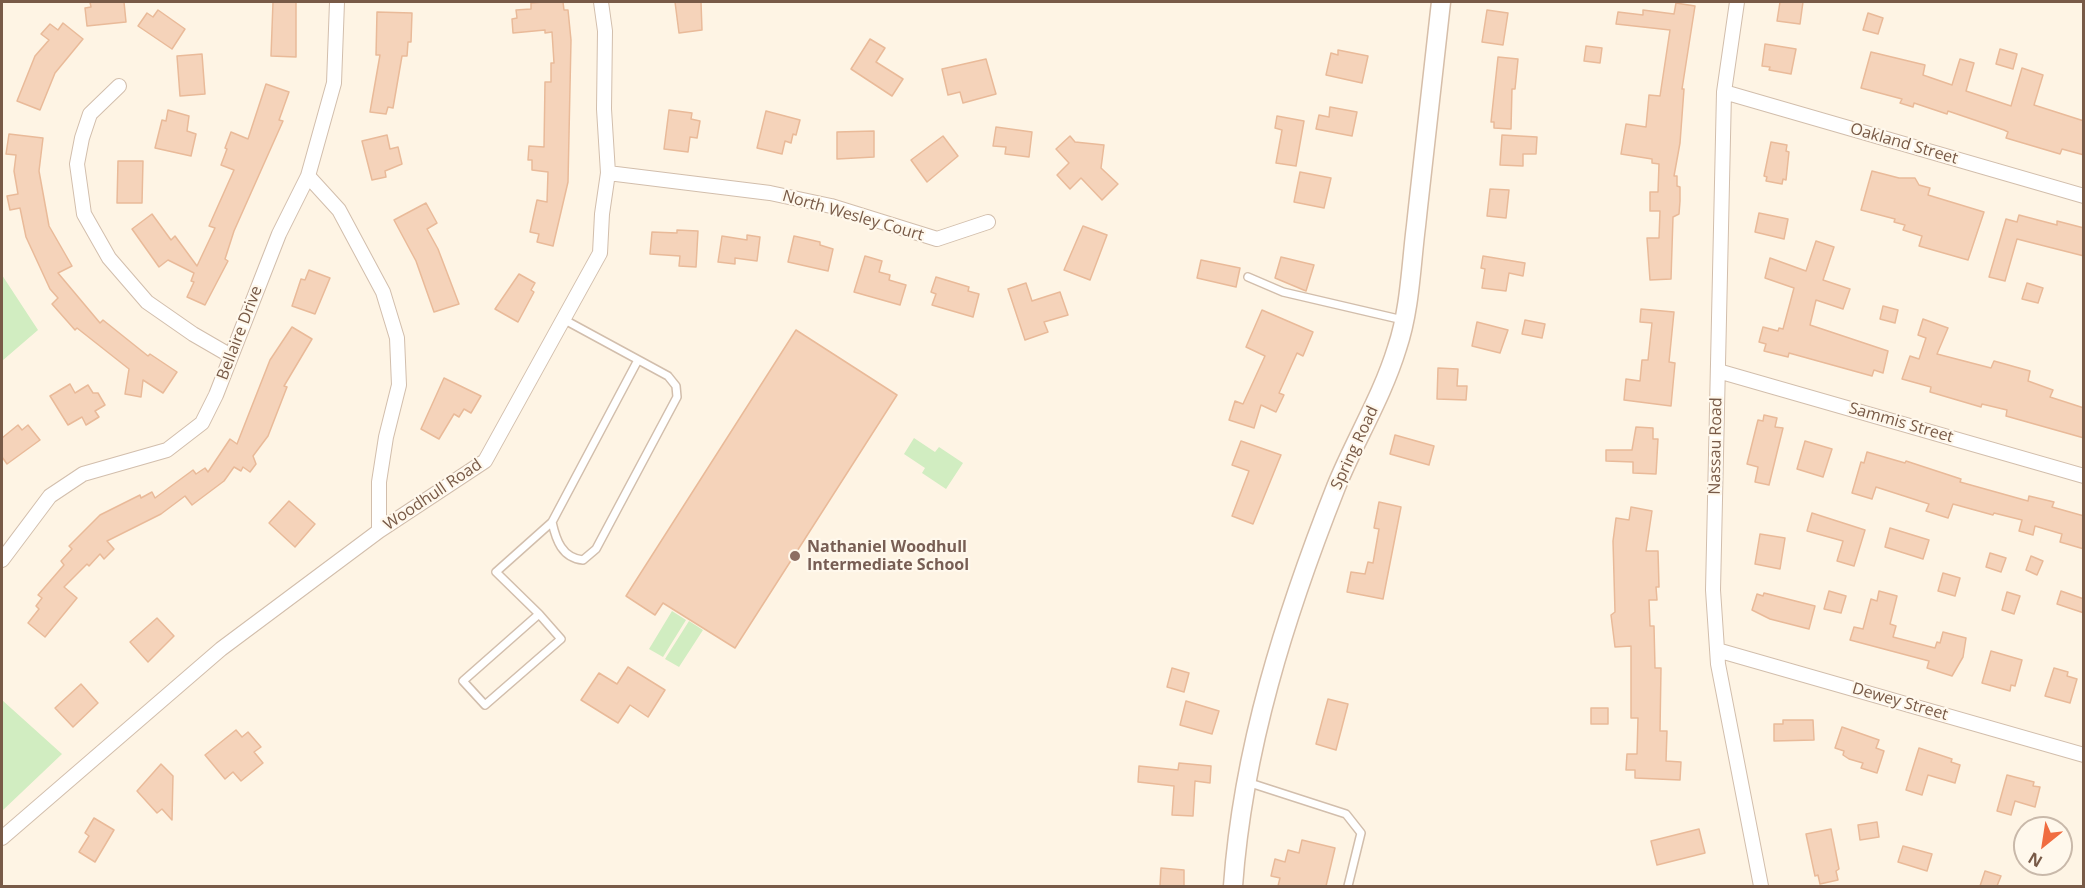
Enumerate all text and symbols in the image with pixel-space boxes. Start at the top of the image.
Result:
street label: Oakland Street [1848,119,1960,169]
street label: North Wesley Court [780,187,926,245]
street label: Bellaire Drive [213,283,267,383]
street label: Nassau Road [1706,397,1726,495]
street label: Sammis Street [1847,399,1955,447]
street label: Spring Road [1327,403,1383,493]
street label: Woodhull Road [380,455,486,535]
place label: Nathaniel Woodhull Intermediate School [807,537,969,575]
marker: Nathaniel Woodhull Intermediate School [788,549,802,563]
street label: Dewey Street [1850,679,1950,725]
north arrow [2013,816,2073,876]
text: N [2024,847,2046,873]

